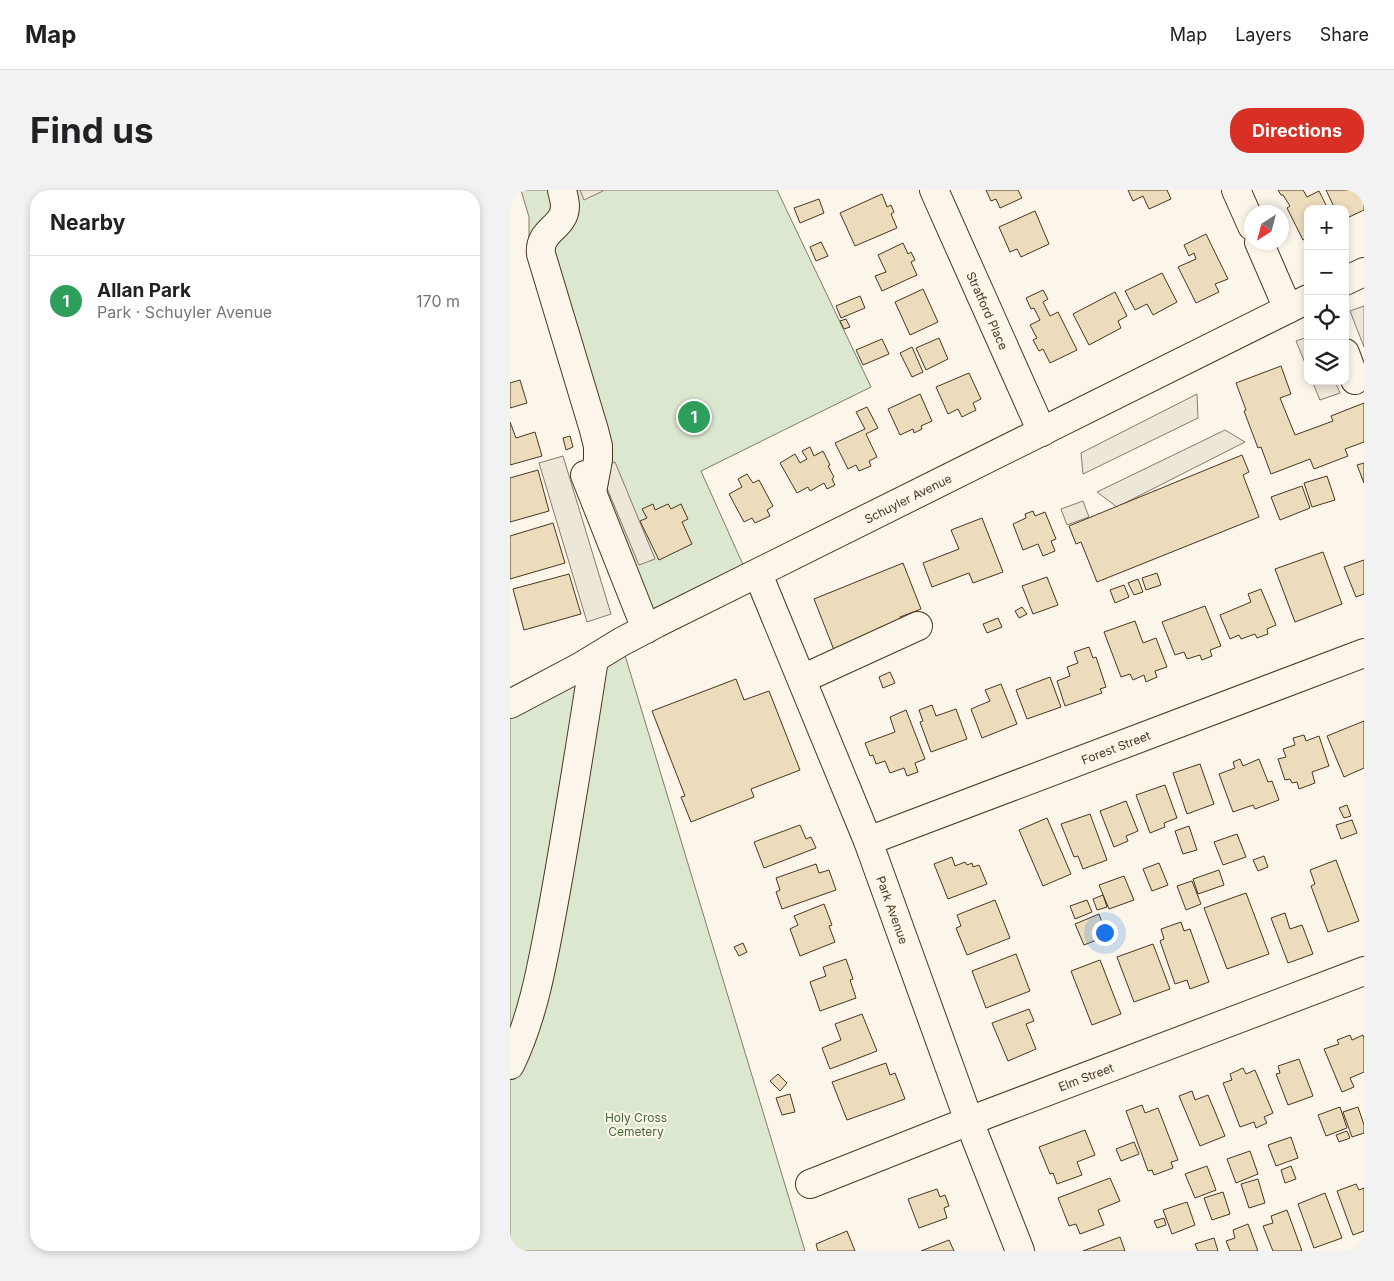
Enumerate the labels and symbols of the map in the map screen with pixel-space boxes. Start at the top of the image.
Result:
north arrow [1244,205,1289,250]
street label: Stratford Place [964,269,1012,352]
pin: 1 [678,398,710,436]
street label: Schuyler Avenue [862,470,954,526]
street label: Forest Street [1079,727,1153,767]
street label: Park Avenue [874,874,912,946]
your location [1092,920,1118,946]
street label: Elm Street [1056,1059,1116,1094]
park label: Holy Cross Cemetery [605,1110,667,1139]

